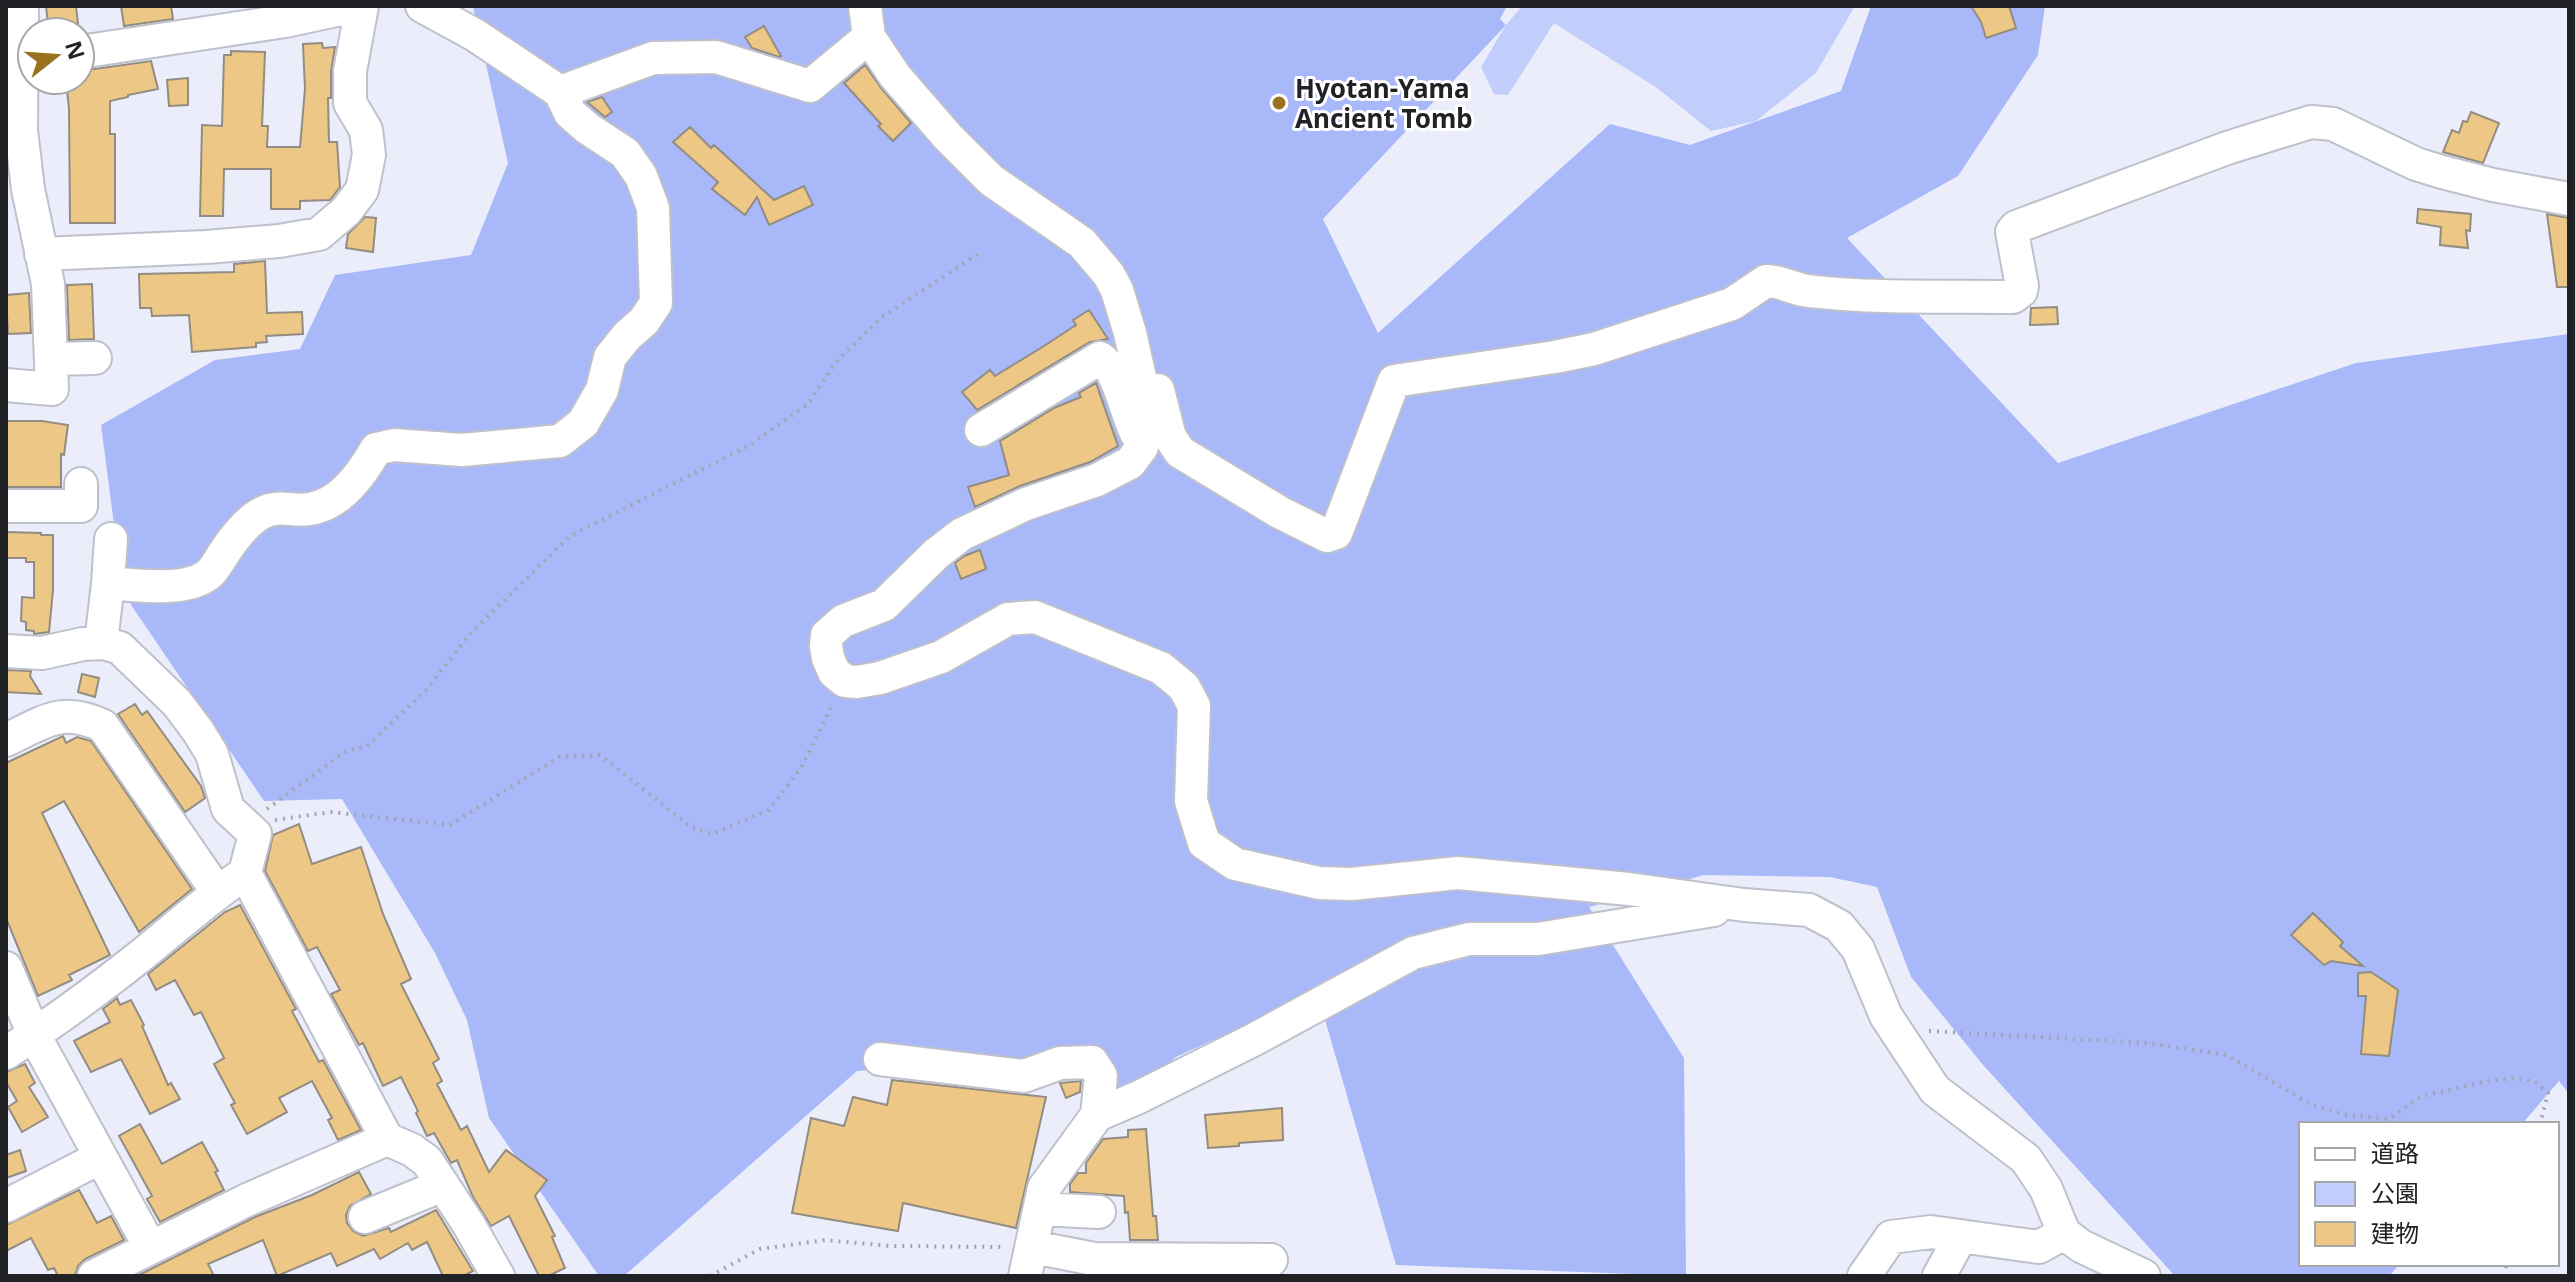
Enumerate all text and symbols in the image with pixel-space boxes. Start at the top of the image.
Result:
north arrow [16,16,96,96]
text: N [59,37,93,63]
place label: Hyotan-Yama Ancient Tomb [1295,70,1473,136]
marker: Hyotan-Yama Ancient Tomb [1270,94,1288,112]
legend [2299,1122,2559,1266]
text: 道路 [2371,1136,2419,1169]
text: 公園 [2371,1176,2419,1209]
text: 建物 [2371,1216,2419,1249]

